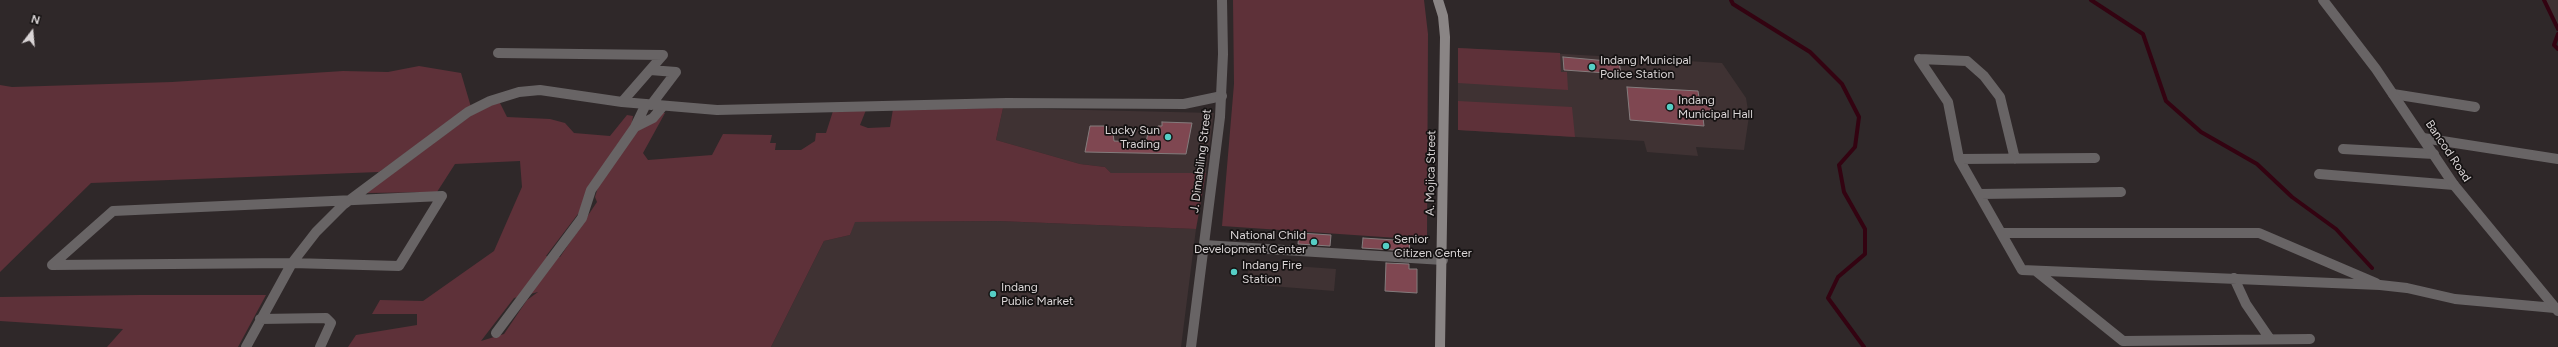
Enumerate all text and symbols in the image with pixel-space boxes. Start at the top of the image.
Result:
north arrow [12,12,52,52]
text: N [30,13,41,27]
place label: Indang Municipal Police Station [1600,53,1691,81]
marker: Indang Municipal Police Station [1587,62,1597,72]
place label: Indang Municipal Hall [1678,93,1753,121]
marker: Indang Municipal Hall [1665,102,1675,112]
street label: J. Dimabiling Street [1187,108,1215,214]
street label: Bancod Road [2422,117,2474,185]
place label: Lucky Sun Trading [1105,123,1160,151]
street label: A. Mojica Street [1423,130,1439,216]
marker: Lucky Sun Trading [1163,132,1173,142]
place label: National Child Development Center [1194,228,1306,256]
place label: Senior Citizen Center [1394,232,1472,260]
marker: National Child Development Center [1309,237,1319,247]
marker: Senior Citizen Center [1381,241,1391,251]
place label: Indang Fire Station [1242,258,1302,286]
marker: Indang Fire Station [1229,267,1239,277]
place label: Indang Public Market [1001,280,1074,308]
marker: Indang Public Market [988,289,998,299]

